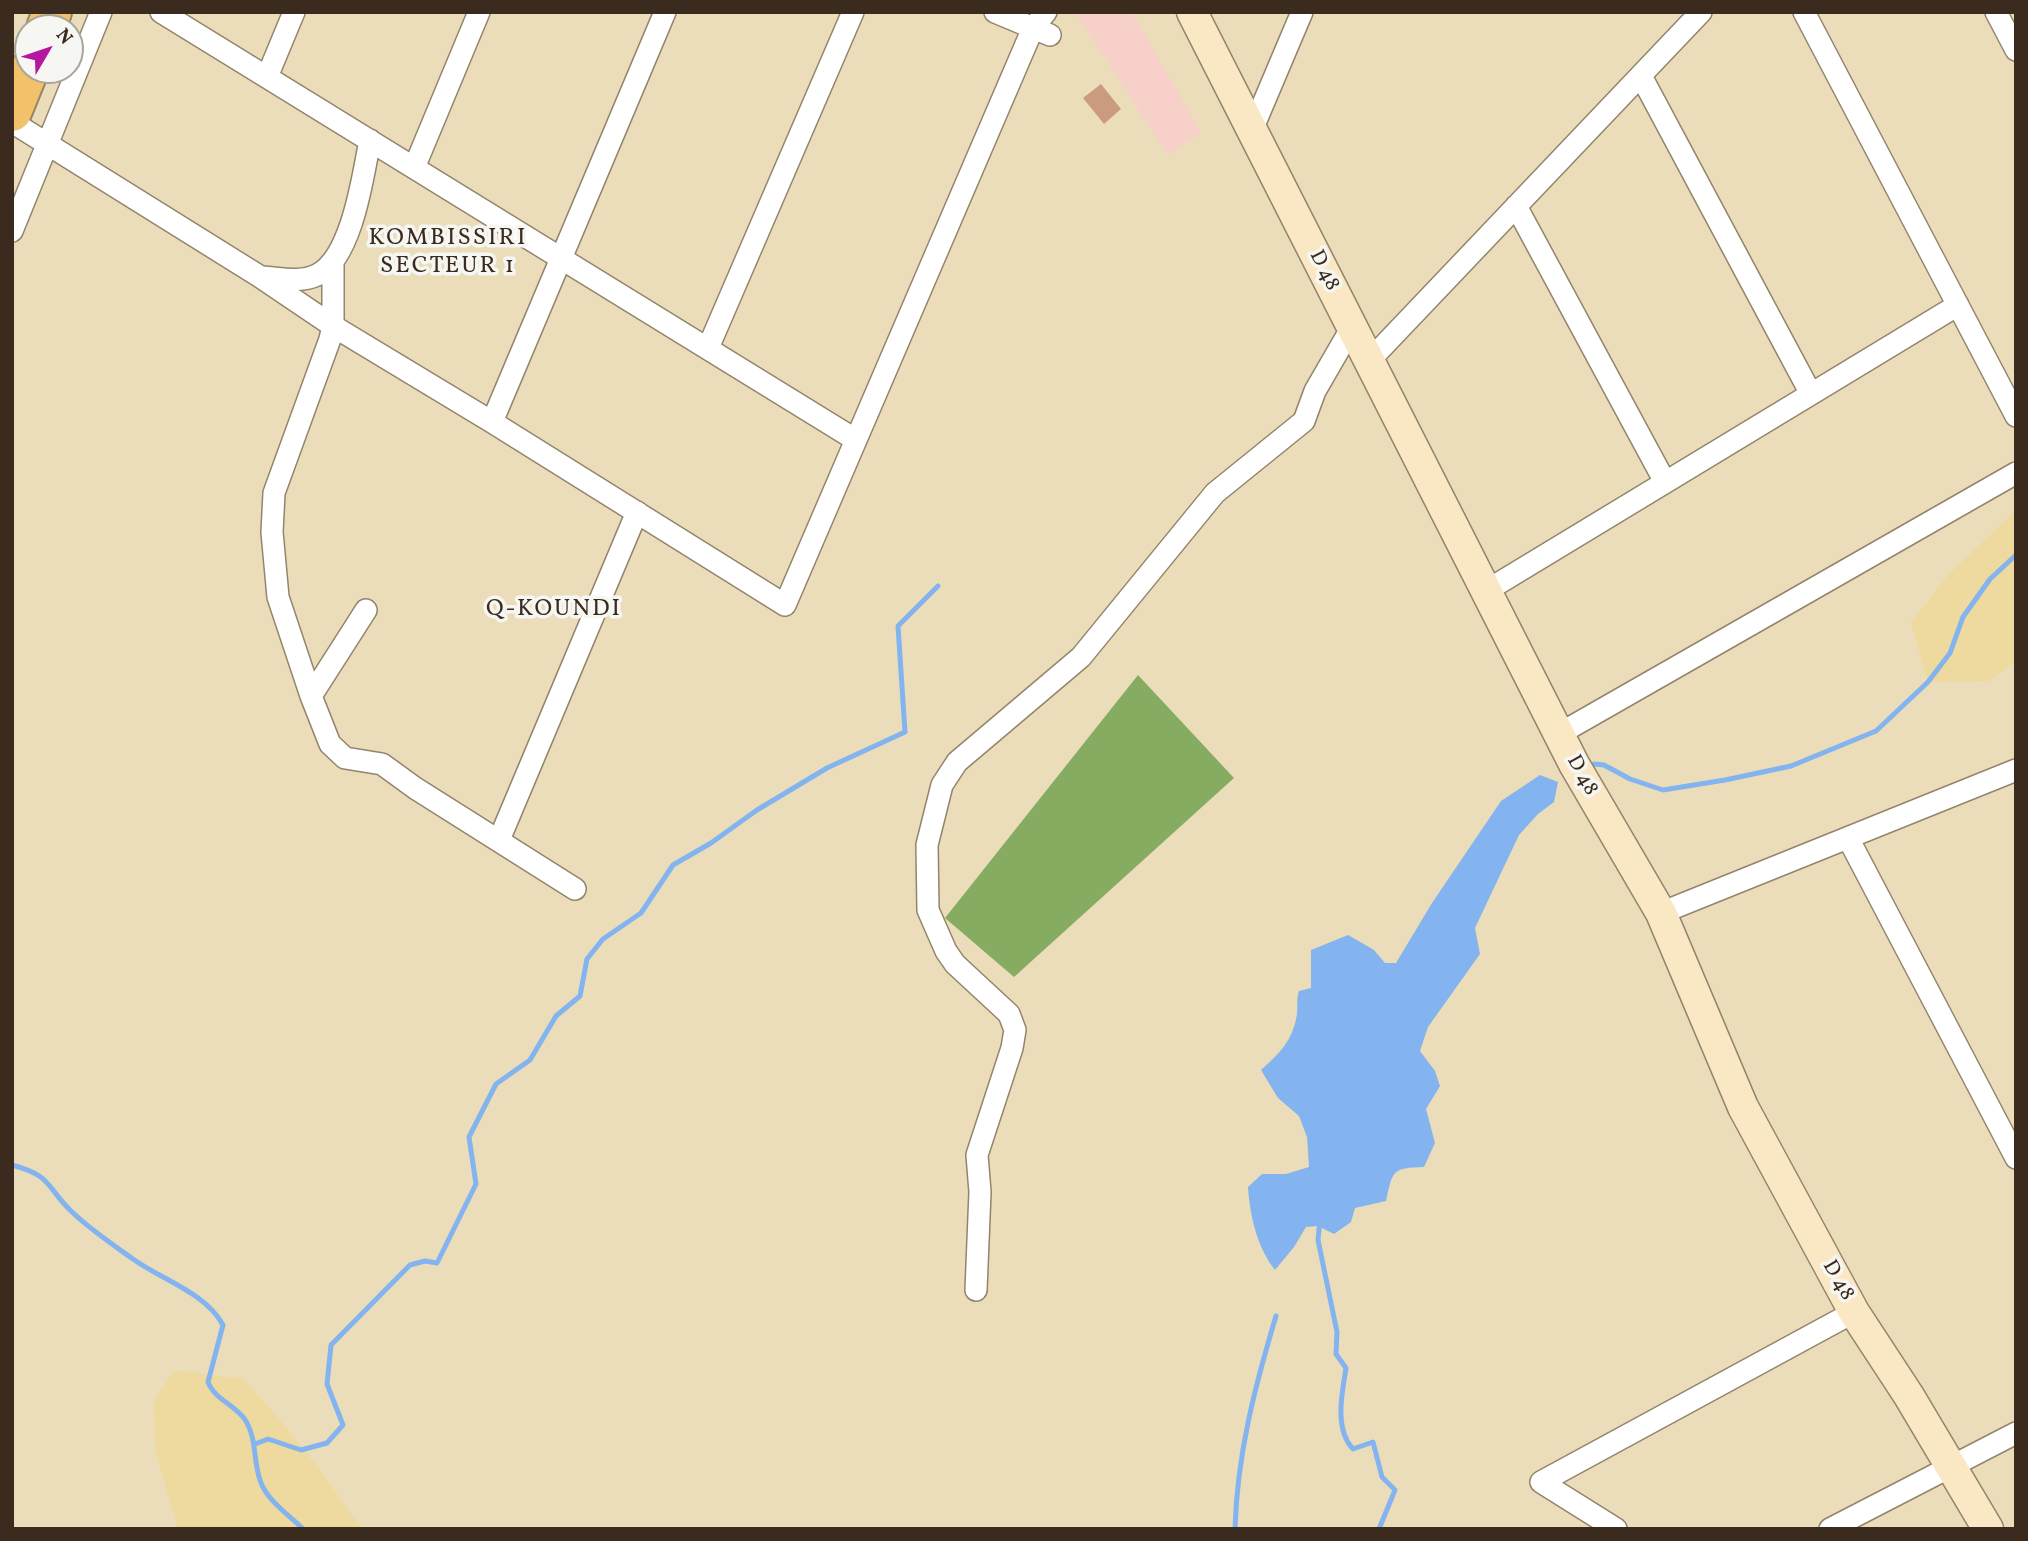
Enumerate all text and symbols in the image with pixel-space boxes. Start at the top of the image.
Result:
north arrow [14,14,84,84]
text: N [49,23,78,51]
district label: KOMBISSIRI SECTEUR 1 [370,226,526,282]
street label: D 48 [1302,246,1344,296]
district label: Q-KOUNDI [487,597,621,625]
street label: D 48 [1560,751,1602,801]
street label: D 48 [1816,1256,1858,1306]

